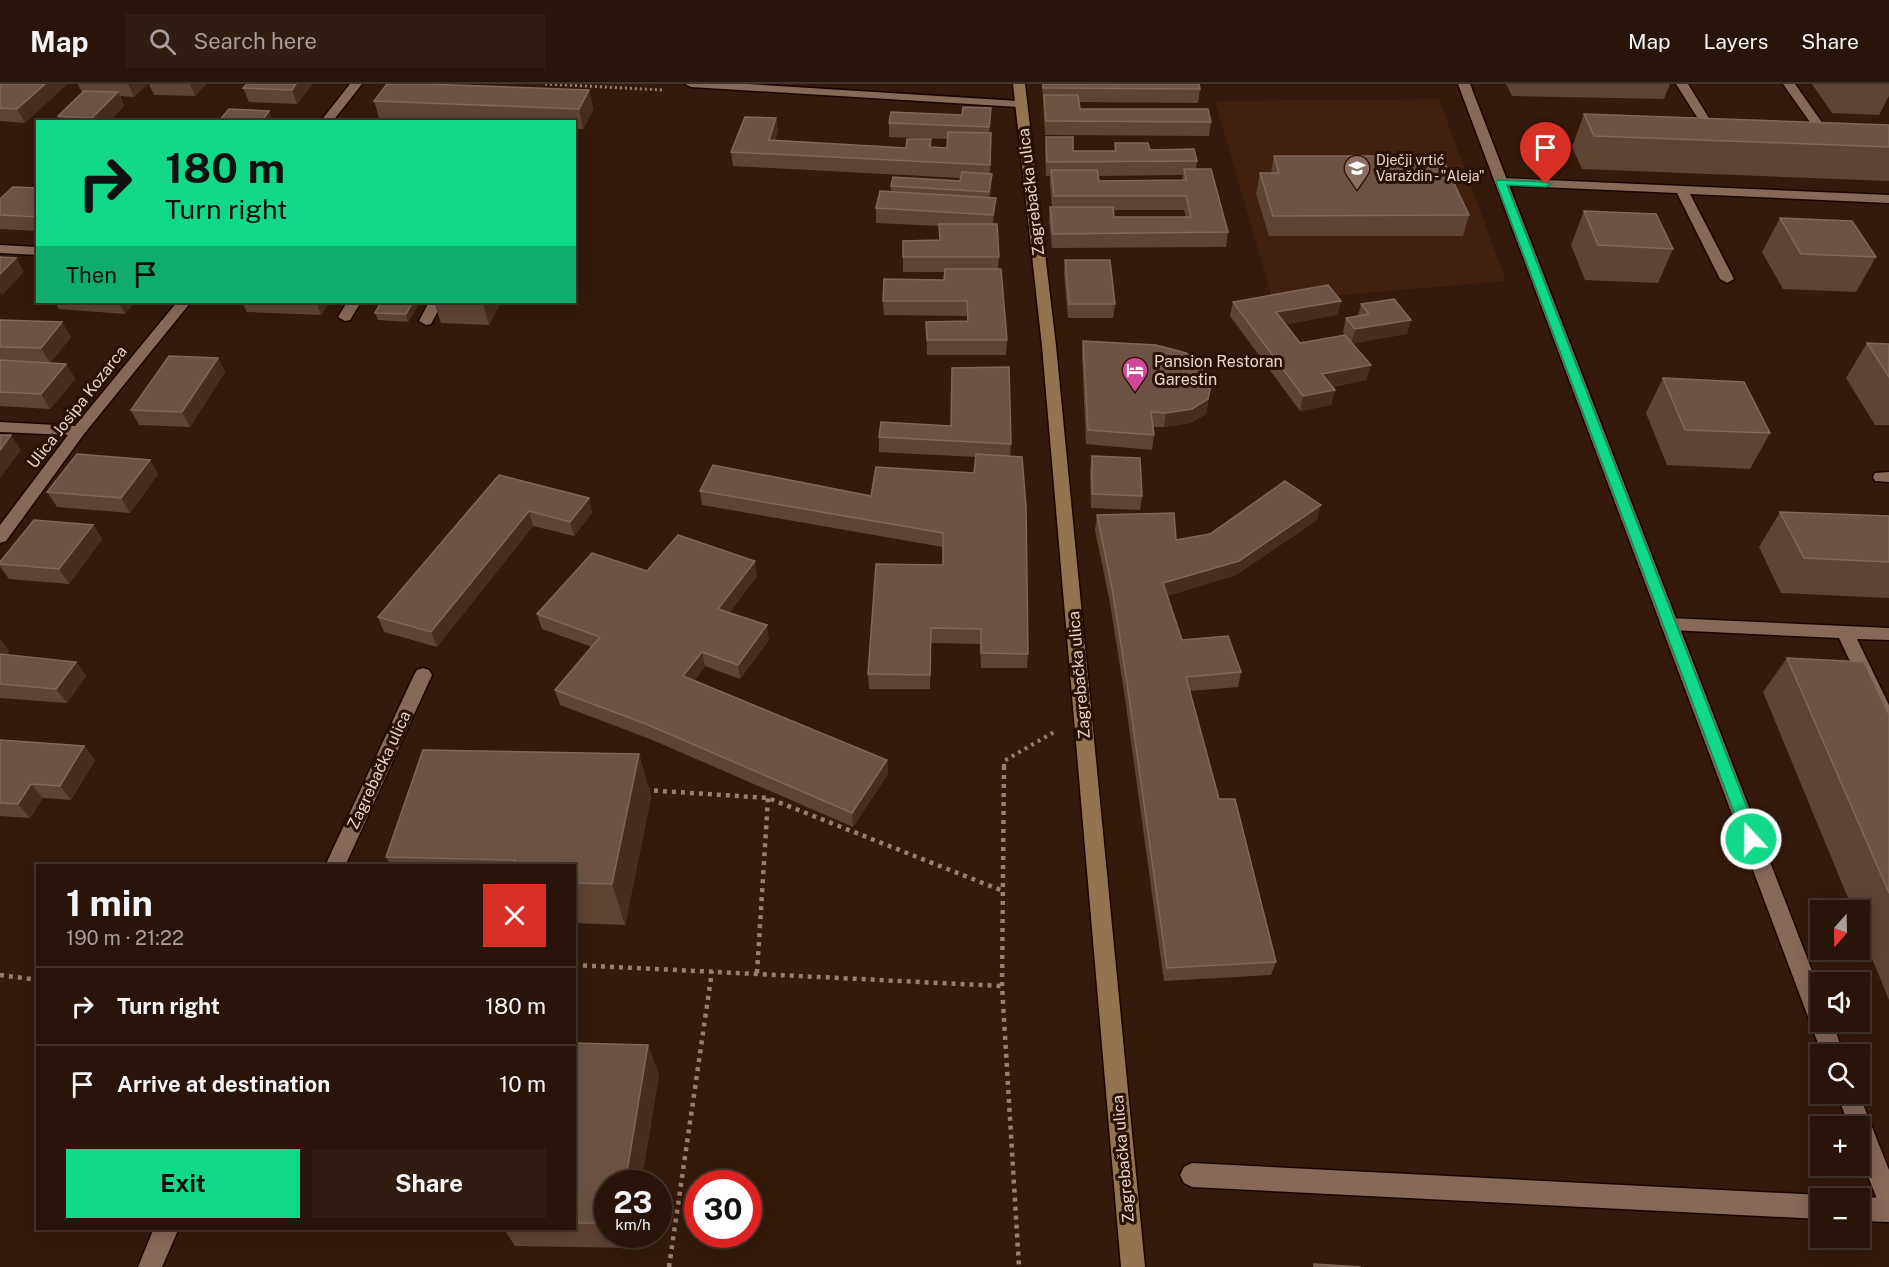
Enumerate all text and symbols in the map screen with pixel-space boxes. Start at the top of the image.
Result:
search box [125,14,545,68]
text: Map [30,25,89,58]
icon: search [146,25,179,58]
text: Search here [194,28,317,54]
text: Map [1628,29,1671,54]
text: Layers [1704,29,1768,54]
text: Share [1801,29,1859,54]
pin [1520,122,1571,184]
street label: Zagrebačka ulica [1014,127,1048,257]
icon: arrive [1529,131,1562,164]
text: 180 m [165,143,285,192]
icon: right [66,144,144,222]
place label: Dječji vrtić Varaždin - "Aleja" [1376,152,1485,184]
school or university icon: Dječji vrtić Varaždin - "Aleja" [1342,153,1372,191]
text: Turn right [165,193,288,225]
icon: arrive [129,258,162,291]
text: Then [66,262,117,288]
street label: Ulica Josipa Kozarca [23,342,131,472]
place label: Pansion Restoran Garestin [1154,352,1283,389]
hotel icon: Pansion Restoran Garestin [1120,355,1150,393]
street label: Zagrebačka ulica [1064,610,1094,740]
street label: Zagrebačka ulica [343,708,415,832]
position arrow [1719,807,1783,871]
text: 1 min [66,882,153,924]
button: close [483,884,546,947]
north arrow [1810,900,1870,960]
map controls [1810,900,1870,1248]
text: 190 m · 21:22 [66,926,184,950]
button: sound [1810,972,1870,1032]
icon: right [66,990,99,1023]
text: Turn right [117,993,220,1019]
text: 180 m [485,993,546,1019]
button: search [1810,1044,1870,1104]
icon: arrive [66,1068,99,1101]
text: Arrive at destination [117,1071,330,1097]
text: 10 m [499,1071,546,1097]
street label: Zagrebačka ulica [1108,1094,1138,1224]
button: + [1810,1116,1870,1176]
button: Exit [66,1149,300,1218]
button: Share [312,1149,546,1218]
speed limit sign: 30 [684,1170,762,1248]
text: 23 [613,1184,653,1220]
button: − [1810,1188,1870,1248]
text: km/h [615,1216,651,1233]

